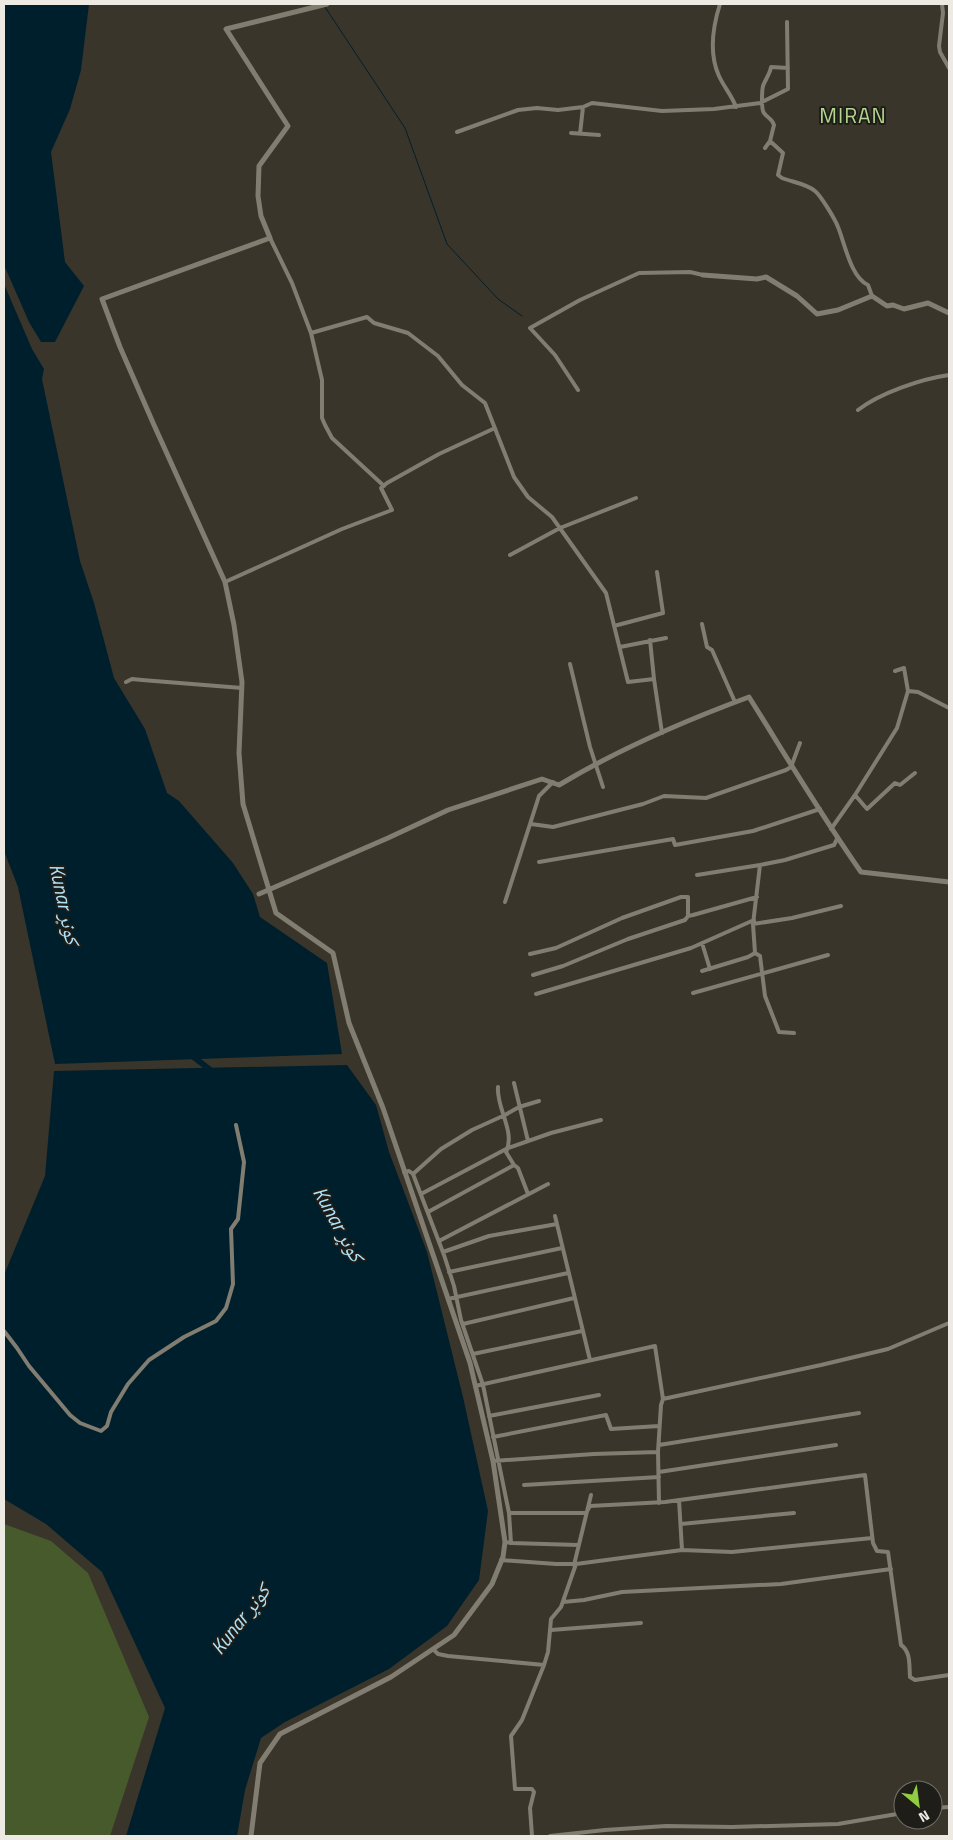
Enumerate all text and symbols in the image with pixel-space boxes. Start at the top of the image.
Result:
district label: MIRAN [819,99,887,131]
water label: Kunar کونړ [41,861,89,951]
water label: Kunar کونړ [306,1181,374,1271]
water label: Kunar کونړ [203,1574,280,1661]
north arrow [893,1780,943,1830]
text: N [915,1805,934,1828]

